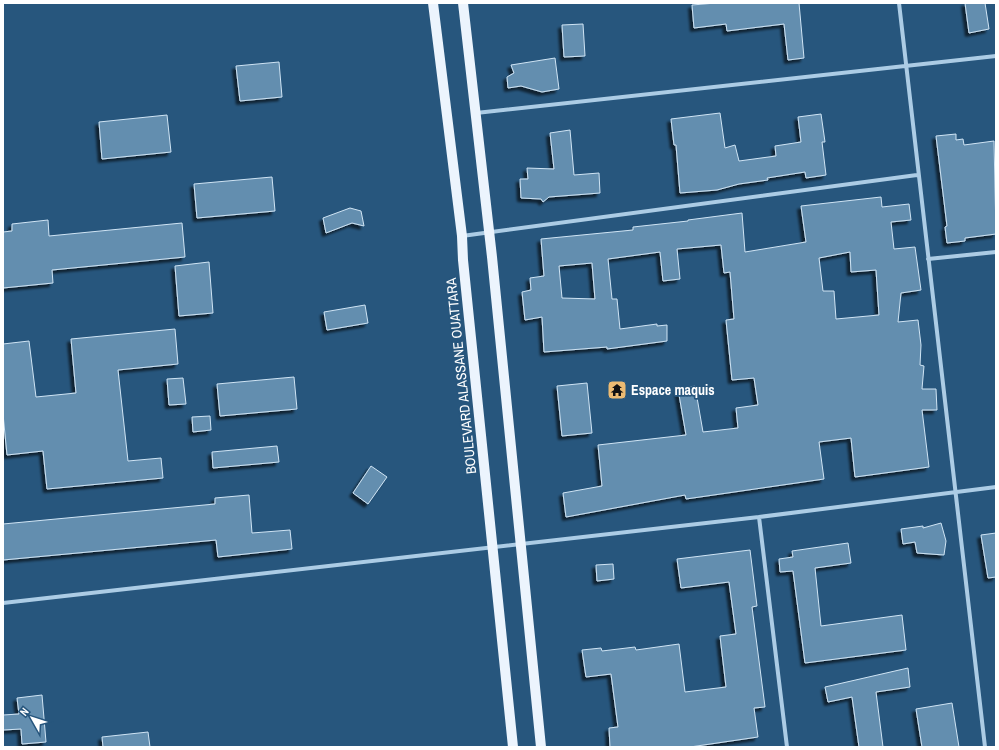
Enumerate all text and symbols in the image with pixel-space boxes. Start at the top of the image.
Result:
street label: BOULEVARD ALASSANE OUATTARA [442,277,480,475]
temple icon: Espace maquis [606,379,628,401]
place label: Espace maquis [631,381,715,399]
north arrow [12,698,52,738]
text: N [17,705,32,719]

